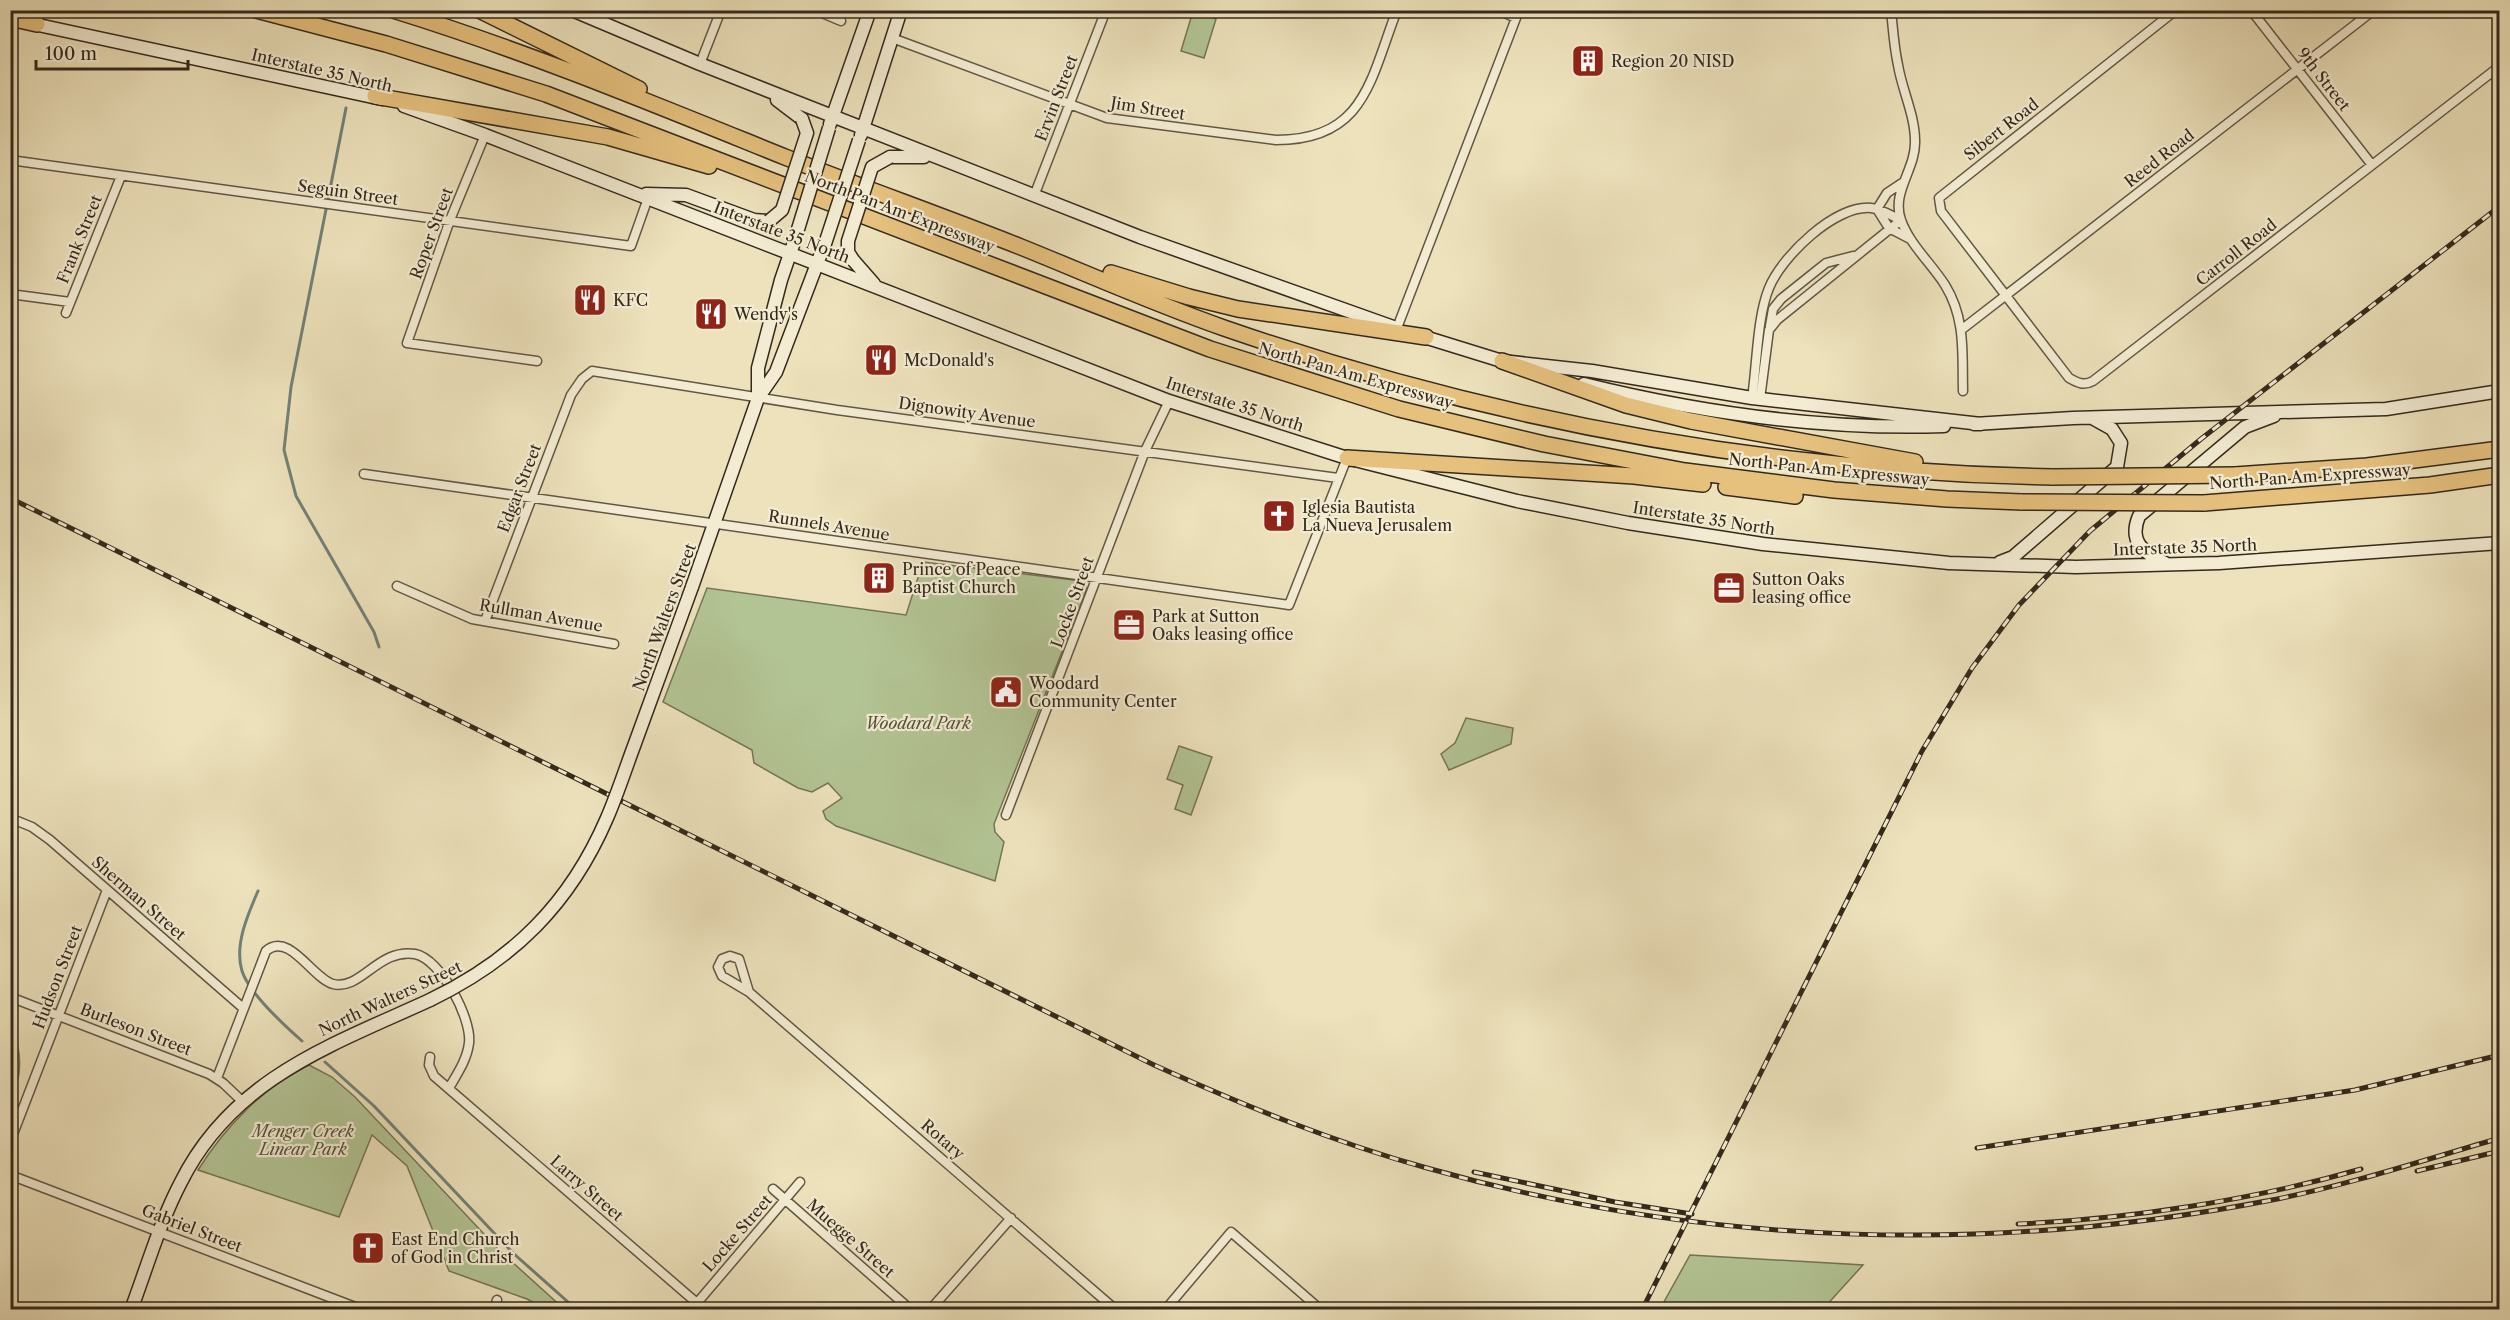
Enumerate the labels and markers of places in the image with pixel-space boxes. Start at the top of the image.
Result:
building icon: Region 20 NISD [1570,43,1606,79]
place label: Region 20 NISD [1611,51,1734,71]
restaurant icon: KFC [572,282,608,318]
place label: KFC [613,290,648,310]
restaurant icon: Wendy's [693,296,729,332]
place label: Wendy's [733,304,798,324]
restaurant icon: McDonald's [863,342,899,378]
place label: McDonald's [904,350,994,370]
place label: Iglesia Bautista La Nueva Jerusalem [1302,497,1452,535]
church icon: Iglesia Bautista La Nueva Jerusalem [1261,498,1297,534]
place label: Prince of Peace Baptist Church [902,559,1020,597]
building icon: Prince of Peace Baptist Church [861,560,897,596]
place label: Sutton Oaks leasing office [1752,569,1851,607]
office icon: Sutton Oaks leasing office [1711,570,1747,606]
place label: Park at Sutton Oaks leasing office [1152,606,1293,644]
office icon: Park at Sutton Oaks leasing office [1111,607,1147,643]
place label: Woodard Community Center [1028,673,1177,711]
public building icon: Woodard Community Center [988,674,1024,710]
place label: East End Church of God in Christ [391,1229,519,1267]
church icon: East End Church of God in Christ [350,1230,386,1266]

